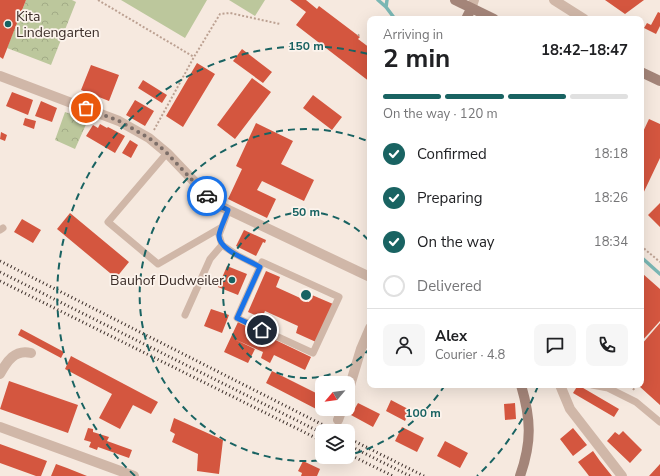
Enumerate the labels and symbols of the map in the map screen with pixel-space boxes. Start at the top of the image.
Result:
place label: Kita Lindengarten [16,7,100,42]
marker: Kita Lindengarten [3,19,13,29]
text: 150 m [288,38,324,54]
pin [69,91,103,125]
courier [187,176,227,216]
text: 50 m [292,204,320,220]
place label: Bauhof Dudweiler [110,271,224,290]
marker: Bauhof Dudweiler [227,275,237,285]
centre of rings [299,288,313,302]
pin [245,313,279,347]
north arrow [315,376,355,416]
text: 100 m [405,405,441,421]

